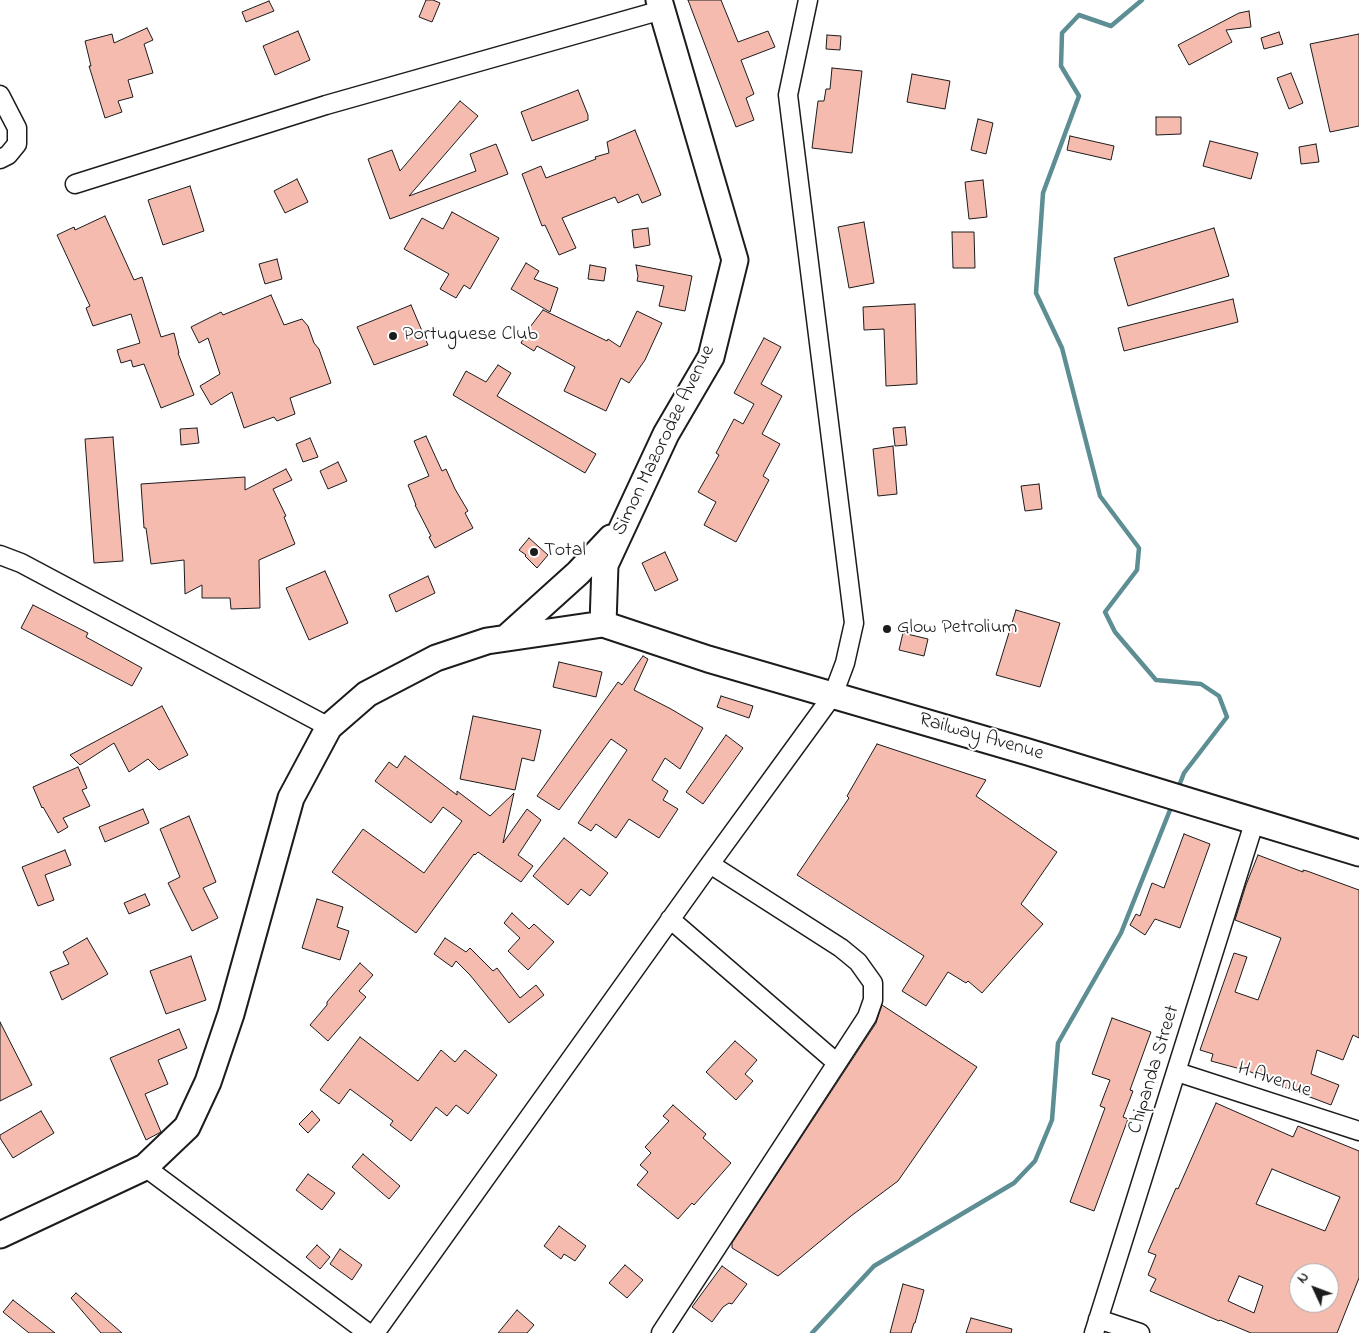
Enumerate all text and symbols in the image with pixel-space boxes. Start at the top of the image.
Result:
place label: Portuguese Club [403,324,538,348]
marker: Portuguese Club [387,330,399,342]
street label: Simon Mazorodze Avenue [608,342,722,540]
place label: Total [544,540,586,564]
marker: Total [528,546,540,558]
place label: Glow Petrolium [897,617,1017,641]
marker: Glow Petrolium [881,623,893,635]
street label: Railway Avenue [916,709,1046,767]
street label: Chipanda Street [1124,1003,1186,1137]
street label: H Avenue [1234,1058,1314,1104]
north arrow [1289,1263,1339,1313]
text: N [1292,1267,1314,1289]

